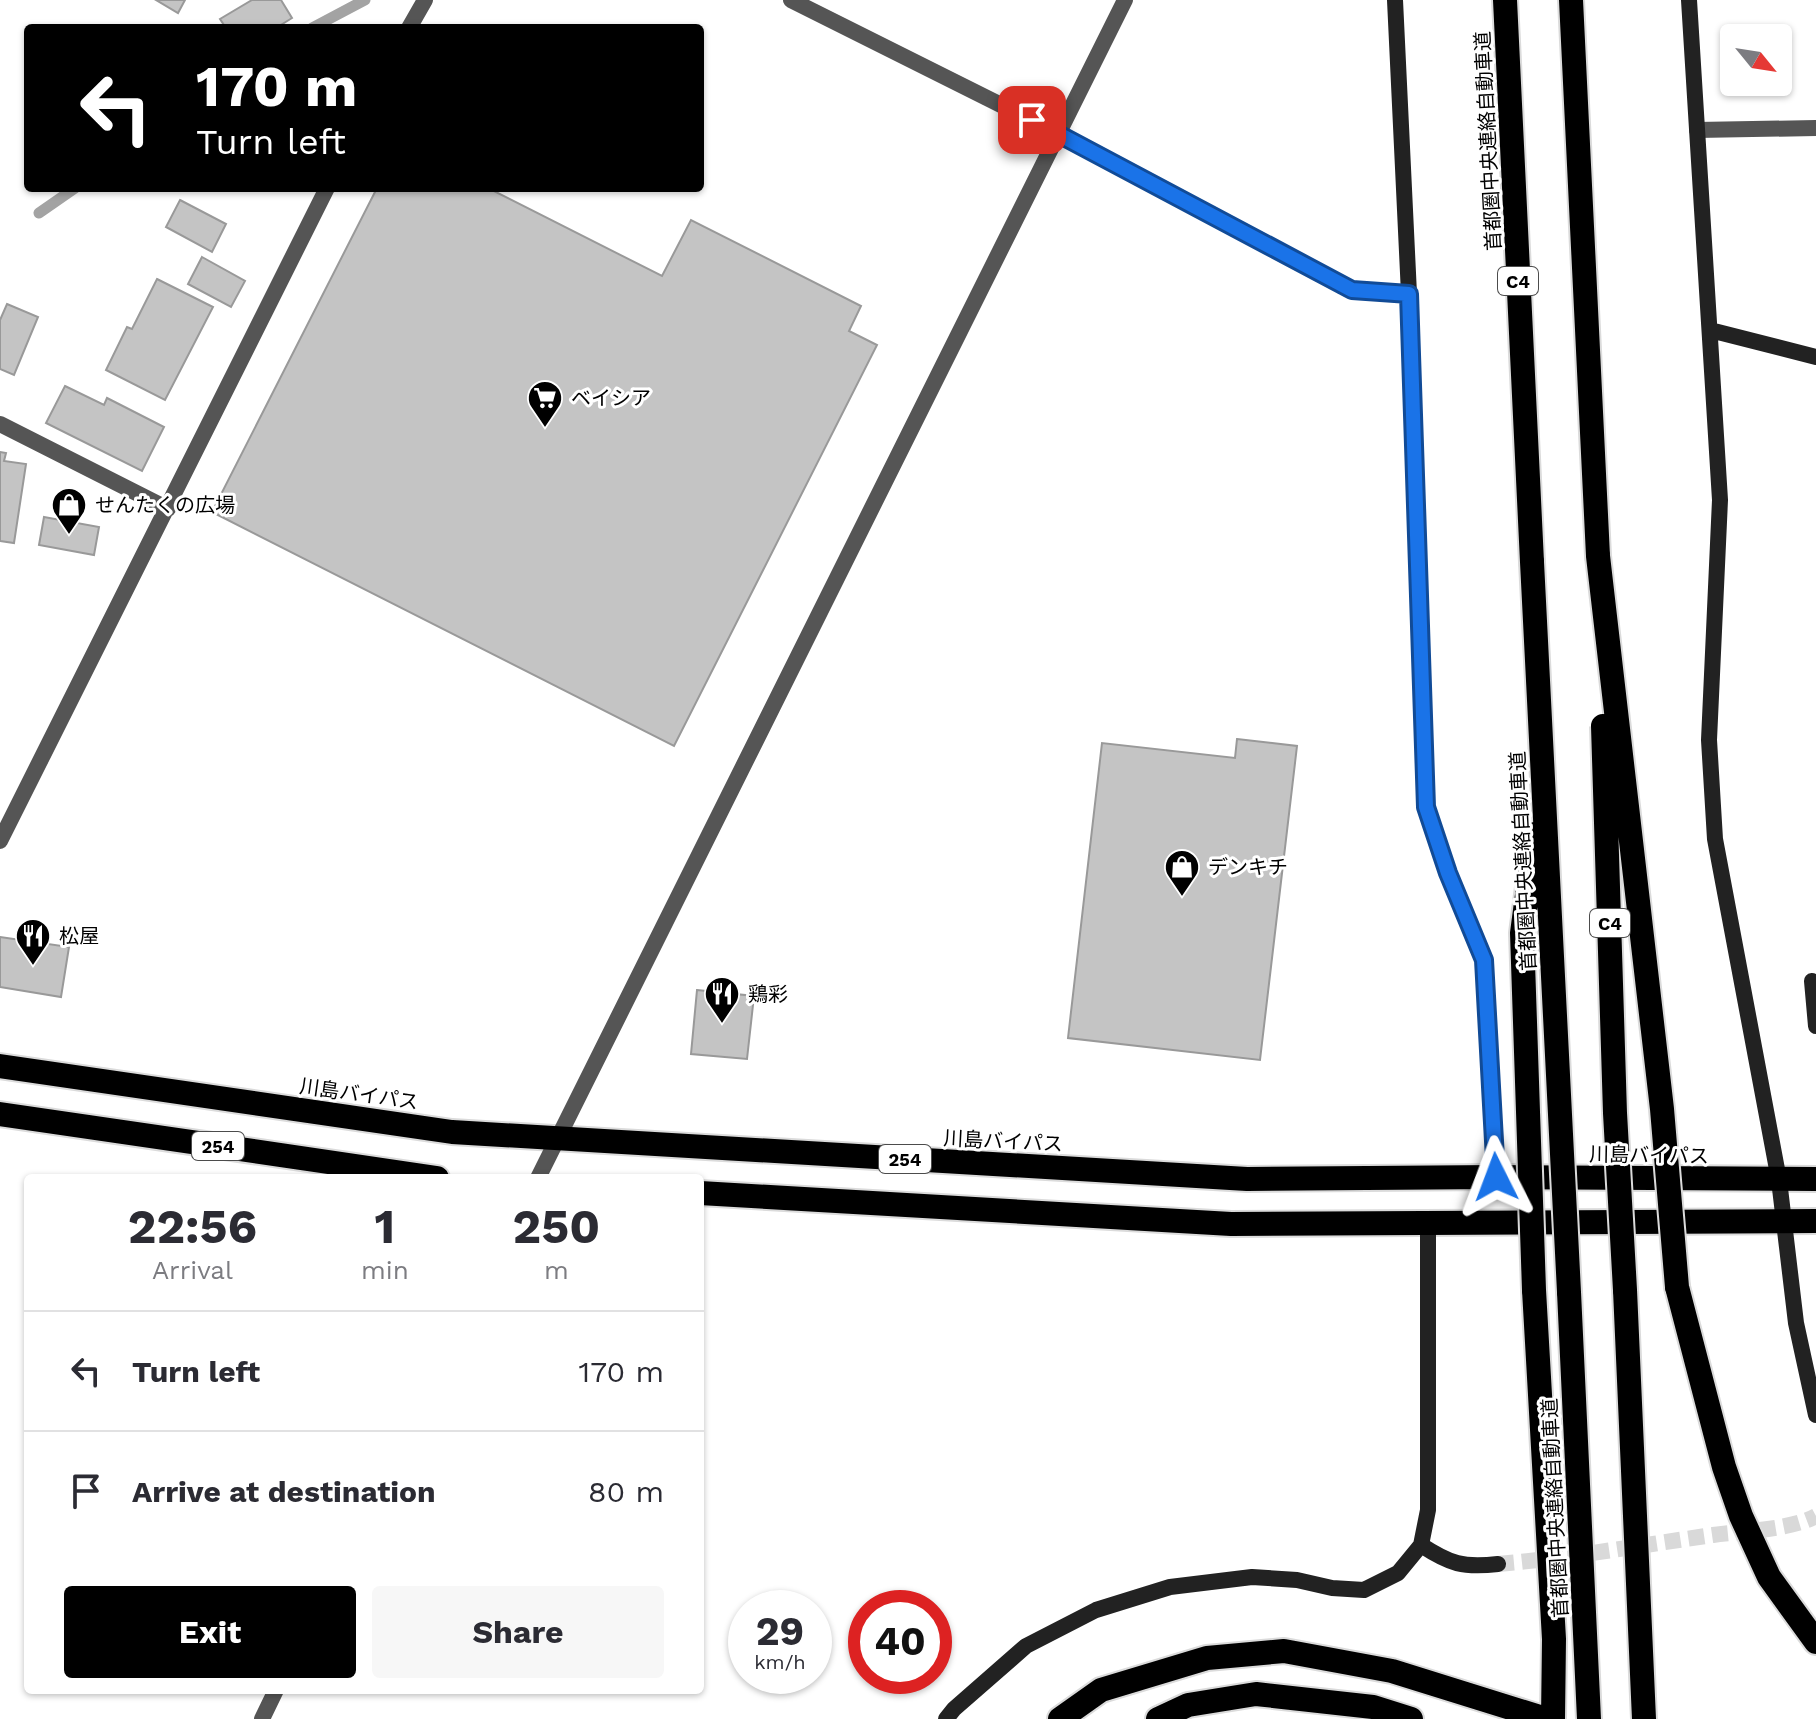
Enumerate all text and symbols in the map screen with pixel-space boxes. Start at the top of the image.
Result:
north arrow [1720,24,1792,96]
map controls [1720,24,1792,96]
street label: 首都圏中央連絡自動車道 [1470,31,1506,251]
text: 170 m [196,54,358,120]
icon: left [64,56,168,160]
pin [998,86,1066,154]
icon: arrive [1010,98,1054,142]
text: Turn left [196,121,346,163]
road number: C4 [1498,267,1538,295]
supermarket icon: ベイシア [526,379,564,429]
place label: ベイシア [571,386,651,410]
shop icon: せんたくの広場 [50,486,88,536]
place label: せんたくの広場 [95,493,235,517]
street label: 首都圏中央連絡自動車道 [1505,751,1541,971]
shop icon: デンキチ [1163,848,1201,898]
place label: デンキチ [1208,855,1288,879]
road number: C4 [1590,909,1630,937]
restaurant icon: 松屋 [14,917,52,967]
place label: 松屋 [59,924,99,948]
restaurant icon: 鶏彩 [703,975,741,1025]
place label: 鶏彩 [748,982,788,1006]
street label: 川島バイパス [298,1074,420,1114]
street label: 川島バイパス [943,1126,1063,1156]
road number: 254 [192,1132,244,1160]
position arrow [1454,1135,1538,1219]
street label: 川島バイパス [1589,1142,1709,1168]
road number: 254 [879,1145,931,1173]
text: 22:56 [128,1198,257,1255]
text: 1 [375,1198,395,1255]
text: 250 [513,1198,600,1255]
text: Arrival [152,1255,233,1285]
text: min [361,1255,409,1285]
text: m [544,1255,569,1285]
icon: left [64,1349,108,1393]
text: Turn left [132,1354,260,1389]
text: 170 m [579,1354,664,1389]
street label: 首都圏中央連絡自動車道 [1537,1398,1573,1618]
icon: arrive [64,1469,108,1513]
text: Arrive at destination [132,1474,436,1509]
text: 80 m [588,1474,664,1509]
button: Exit [64,1586,356,1678]
button: Share [372,1586,664,1678]
speed limit sign: 40 [848,1590,952,1694]
text: 29 [756,1608,804,1655]
text: km/h [754,1650,806,1674]

